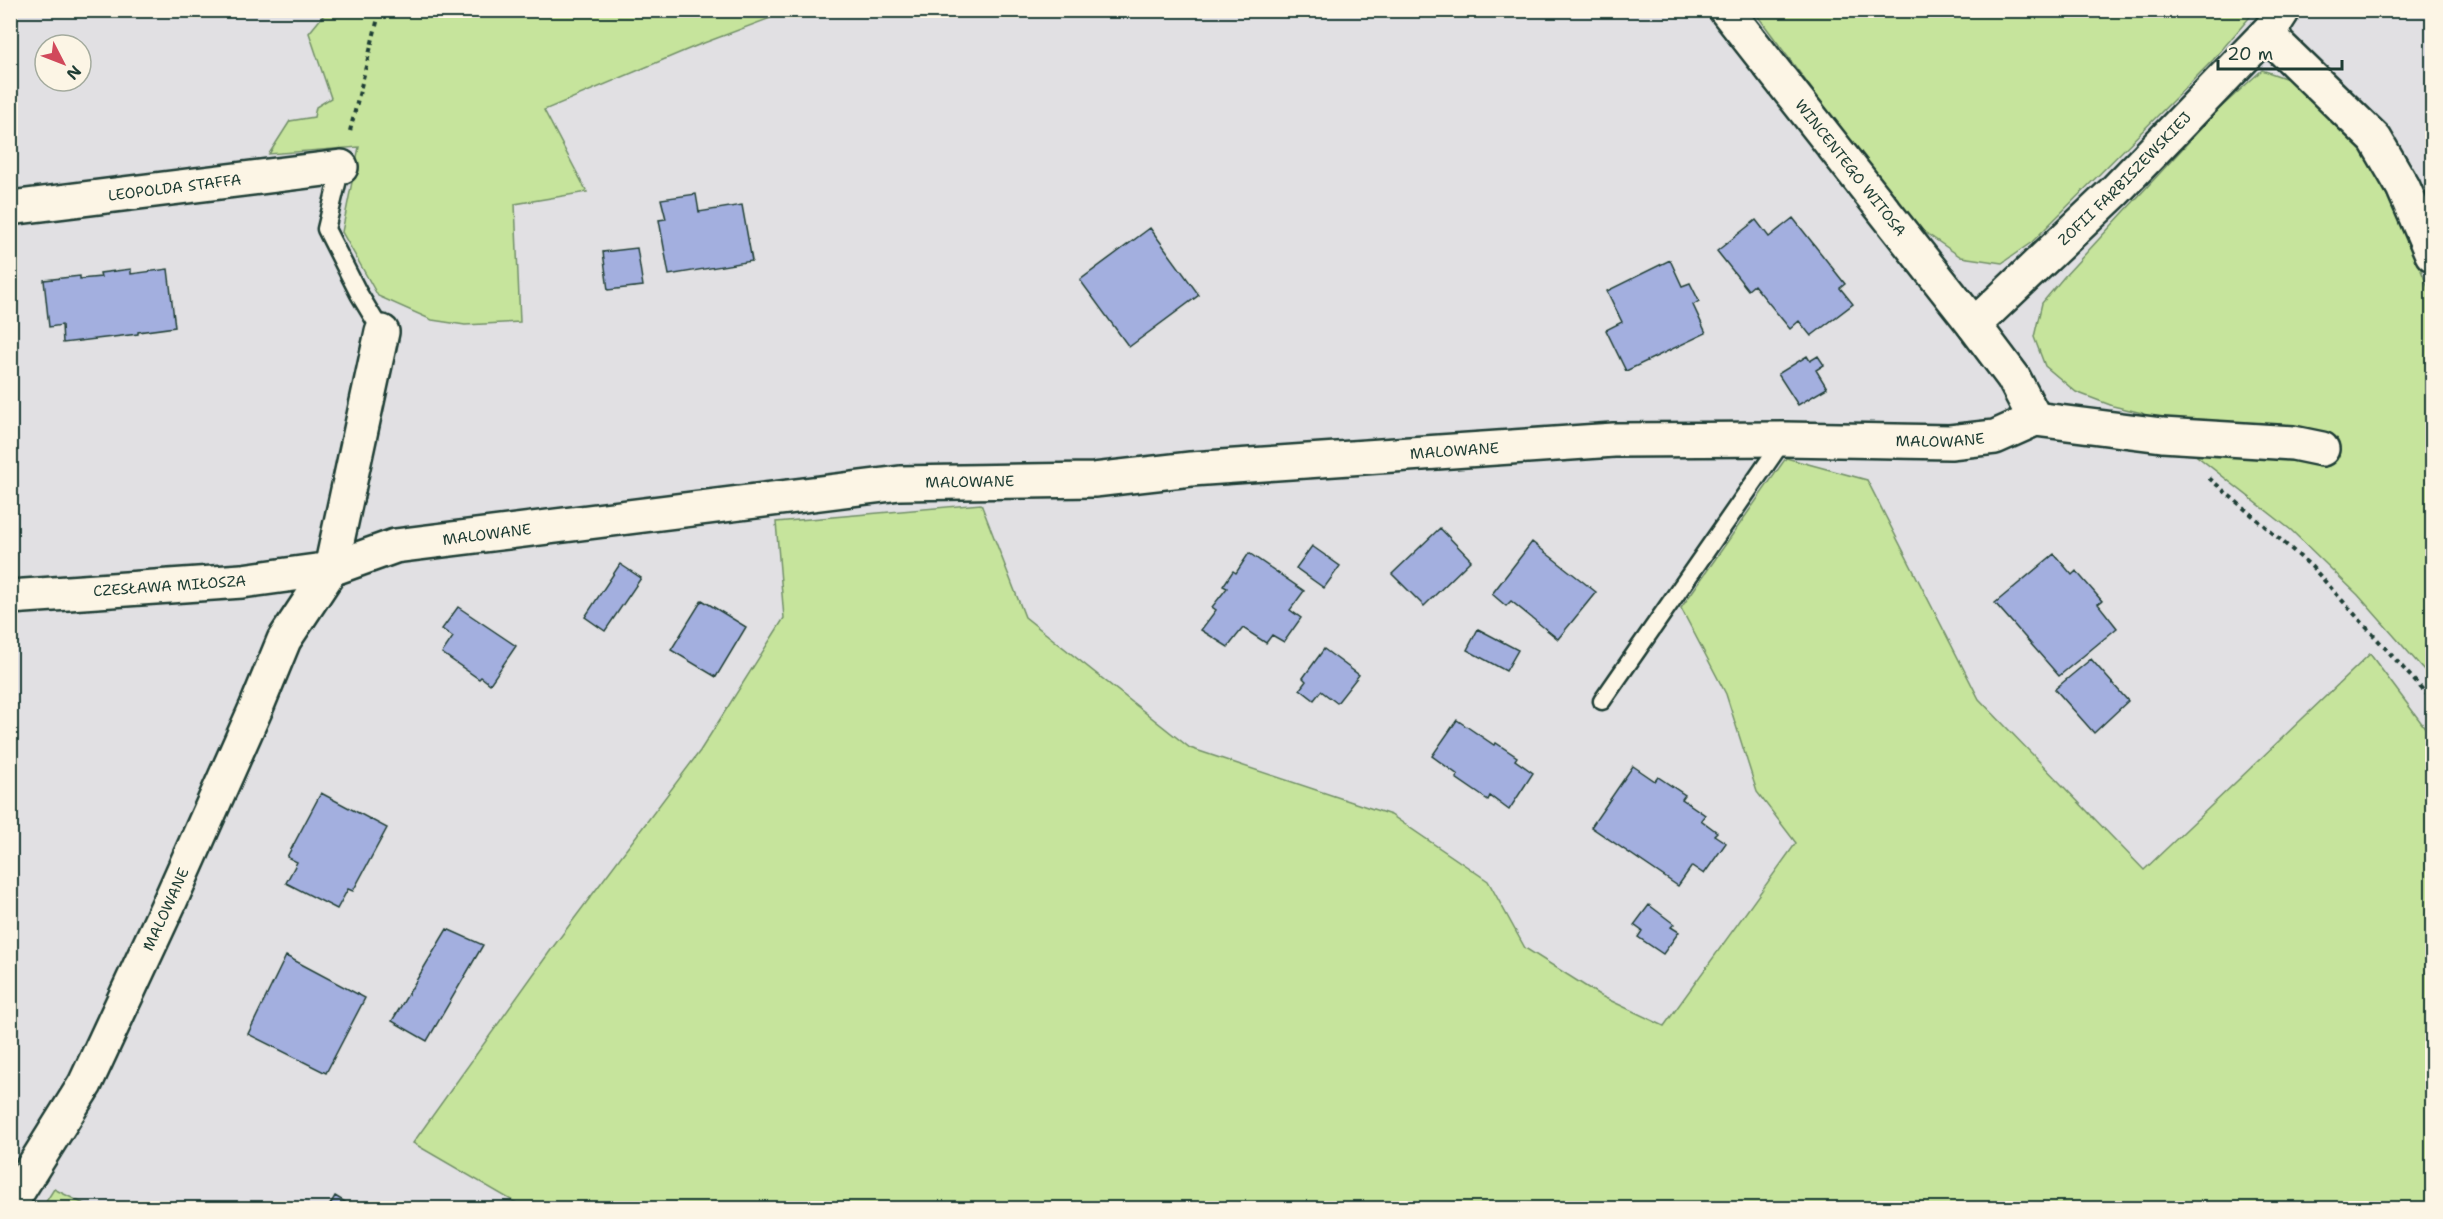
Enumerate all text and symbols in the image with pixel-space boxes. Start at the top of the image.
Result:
north arrow [33,33,93,93]
scale bar [2218,33,2342,71]
text: 20 m [2227,42,2273,66]
text: N [62,61,86,84]
street label: WINCENTEGO WITOSA [1790,95,1911,241]
street label: ZOFII FARBISZEWSKIEJ [2054,108,2196,250]
street label: LEOPOLDA STAFFA [107,169,243,206]
street label: MALOWANE [1895,428,1986,452]
street label: MALOWANE [1409,438,1500,464]
street label: MALOWANE [925,471,1015,493]
street label: MALOWANE [441,519,533,550]
street label: CZESŁAWA MIŁOSZA [93,571,247,601]
street label: MALOWANE [138,865,194,954]

